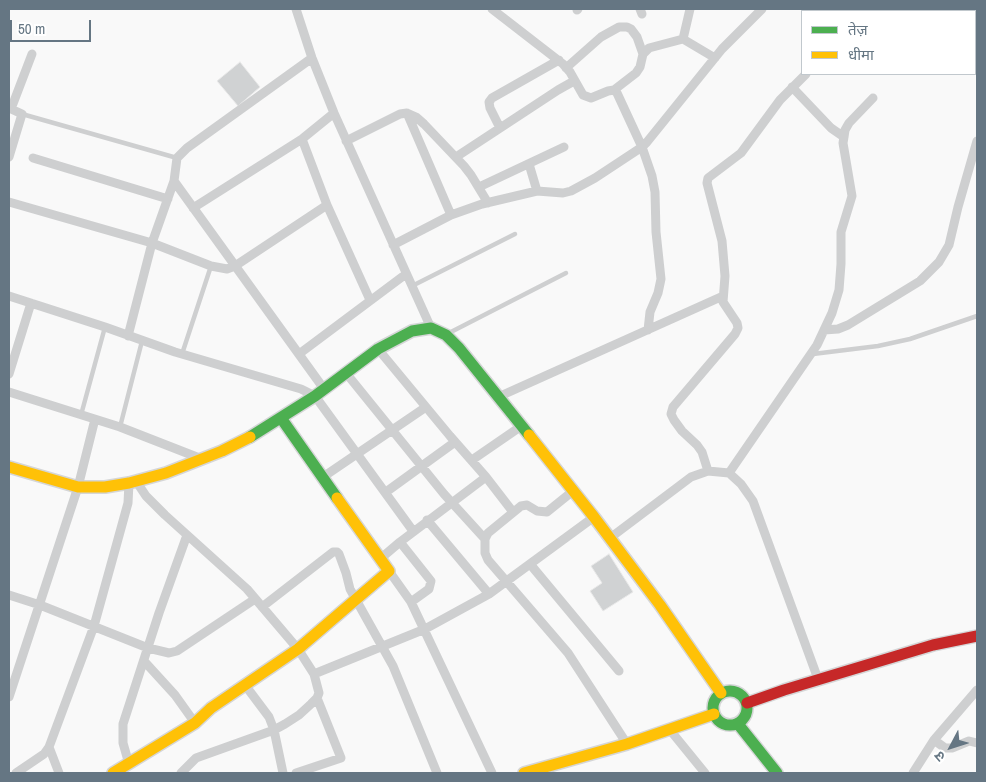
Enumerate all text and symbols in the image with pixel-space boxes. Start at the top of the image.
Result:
scale bar [12,10,94,42]
legend [801,10,976,75]
text: 50 m [18,18,45,39]
text: तेज़ [848,19,868,40]
text: धीमा [848,44,874,65]
north arrow [926,722,976,772]
text: उ [930,748,949,766]

